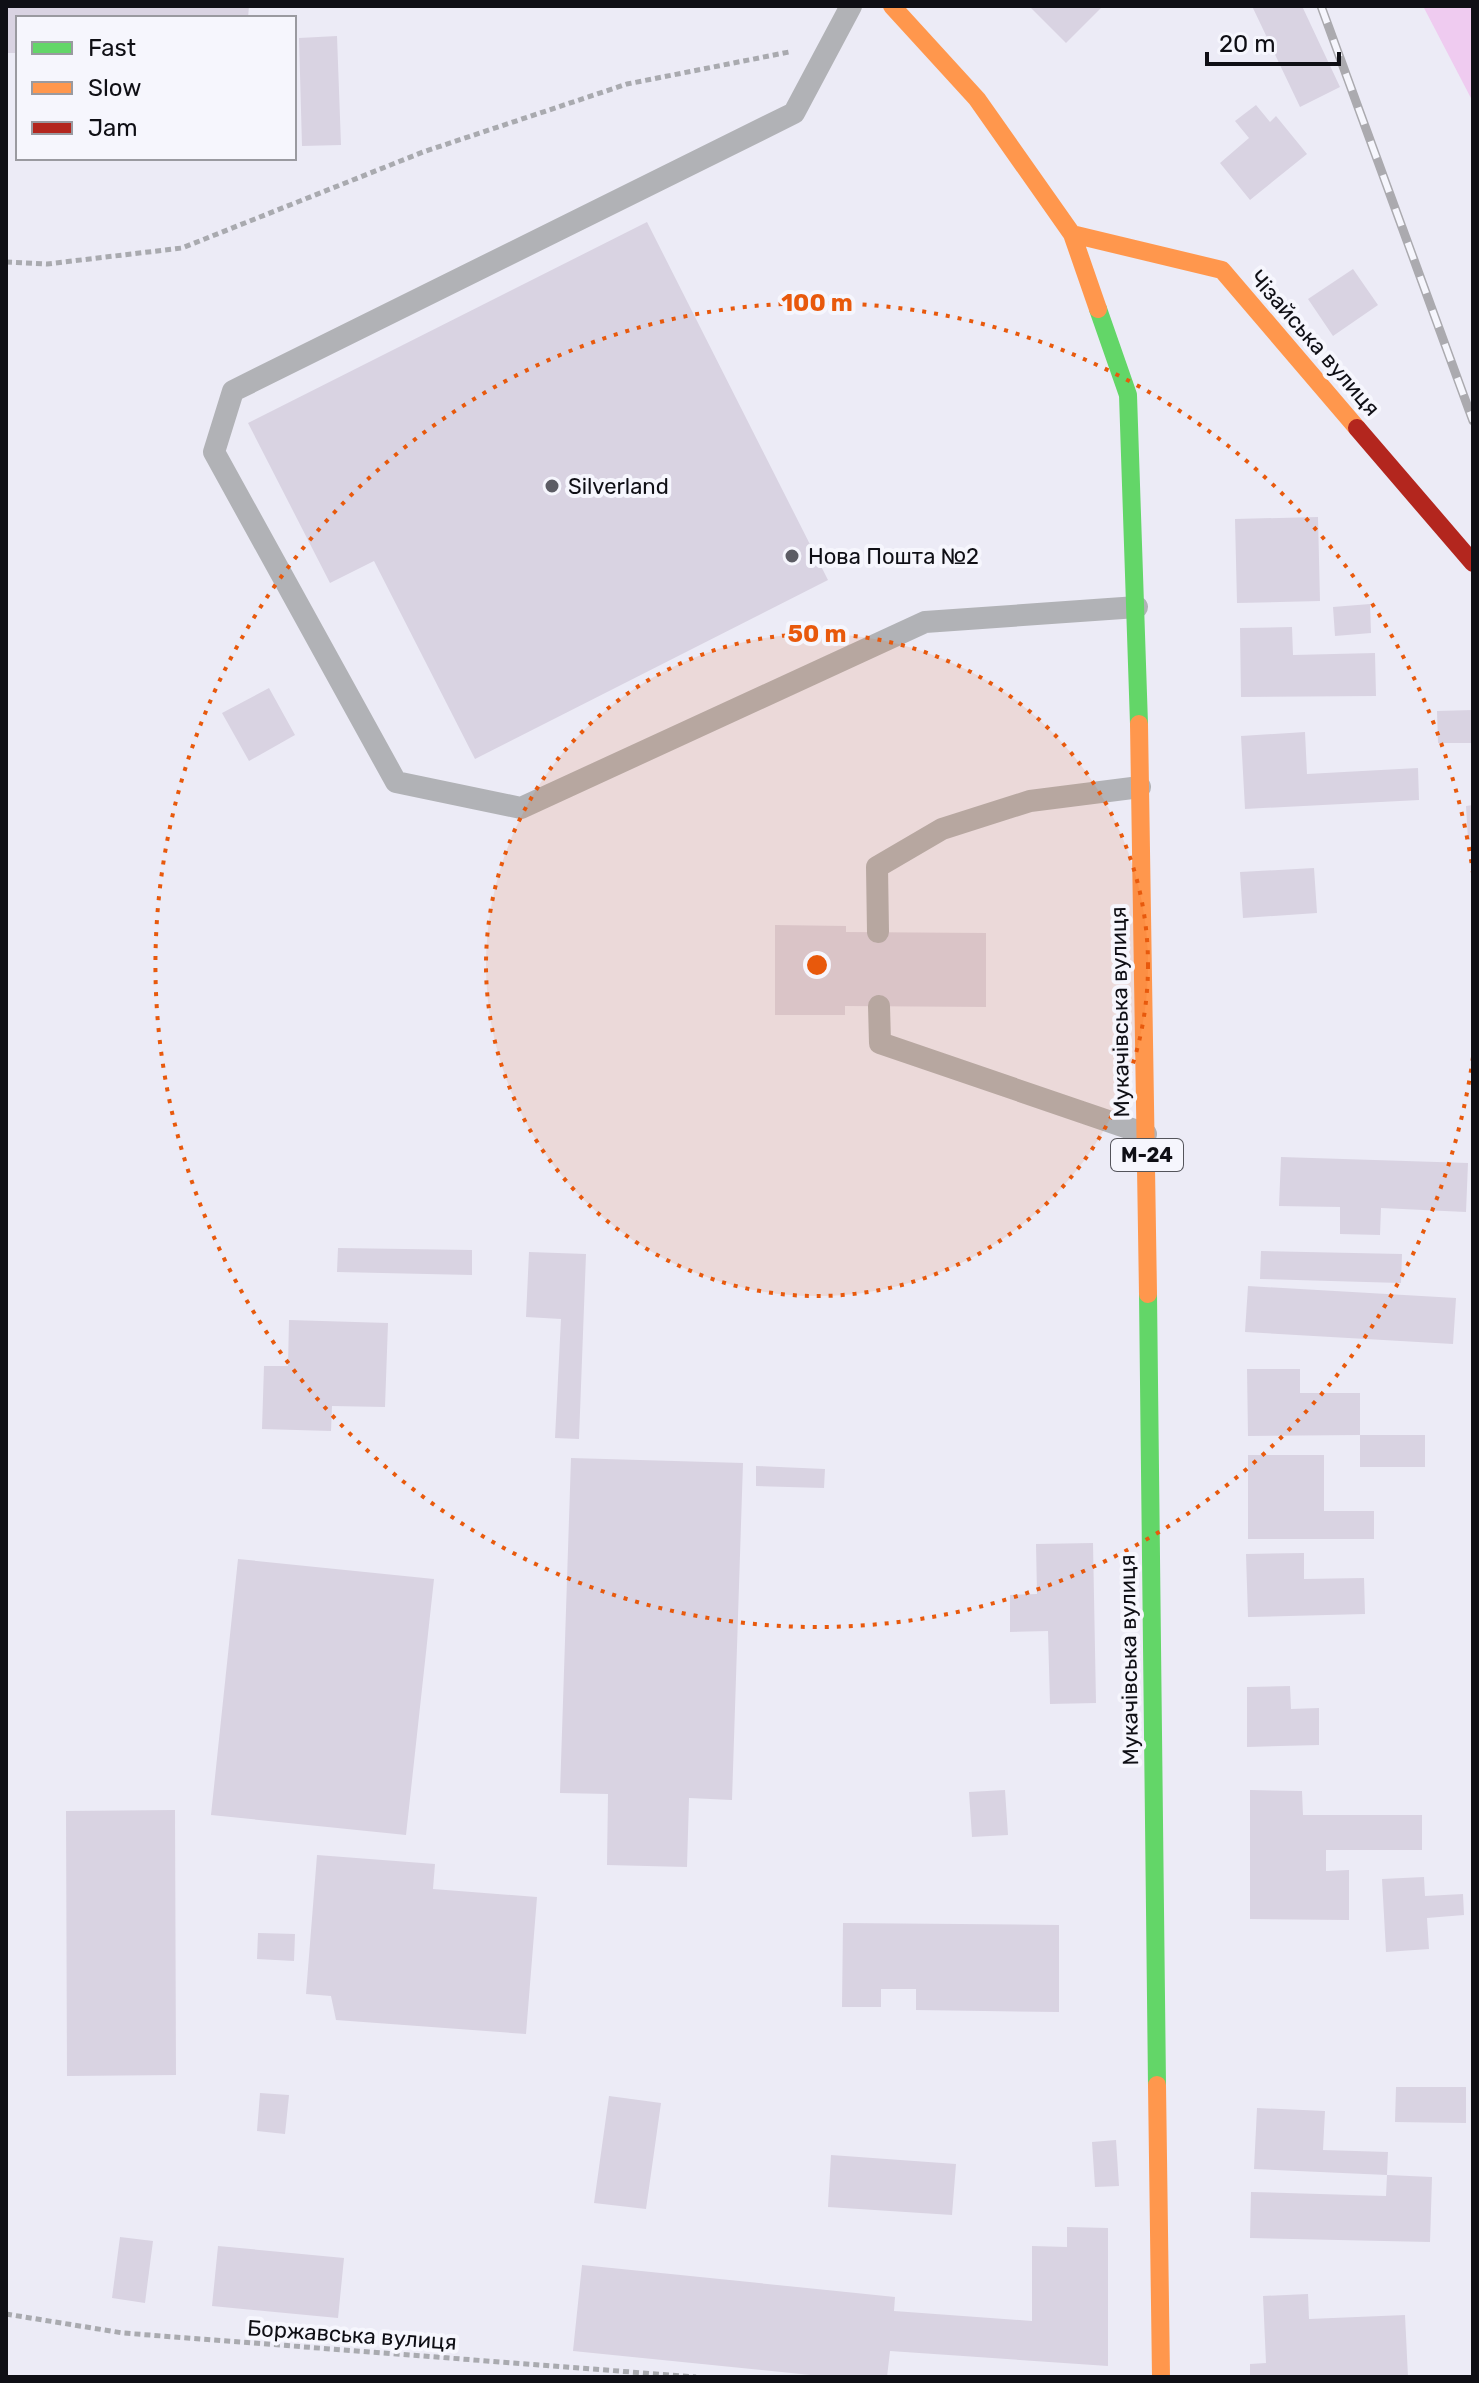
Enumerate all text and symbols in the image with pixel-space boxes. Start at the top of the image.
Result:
legend [16,16,296,160]
scale bar [1207,16,1339,66]
text: 20 m [1219,30,1276,58]
text: Fast [88,34,136,62]
text: Slow [88,74,141,102]
text: Jam [88,114,138,142]
street label: Чізайська вулиця [1244,265,1386,421]
text: 100 m [781,289,853,317]
place label: Silverland [568,473,669,500]
marker: Silverland [543,477,561,495]
place label: Нова Пошта №2 [808,543,979,570]
marker: Нова Пошта №2 [783,547,801,565]
text: 50 m [788,620,846,648]
street label: Мукачівська вулиця [1105,906,1135,1118]
centre of rings [803,951,831,979]
road number: М-24 [1111,1139,1183,1171]
street label: Мукачівська вулиця [1114,1554,1144,1766]
street label: Боржавська вулиця [246,2314,458,2356]

